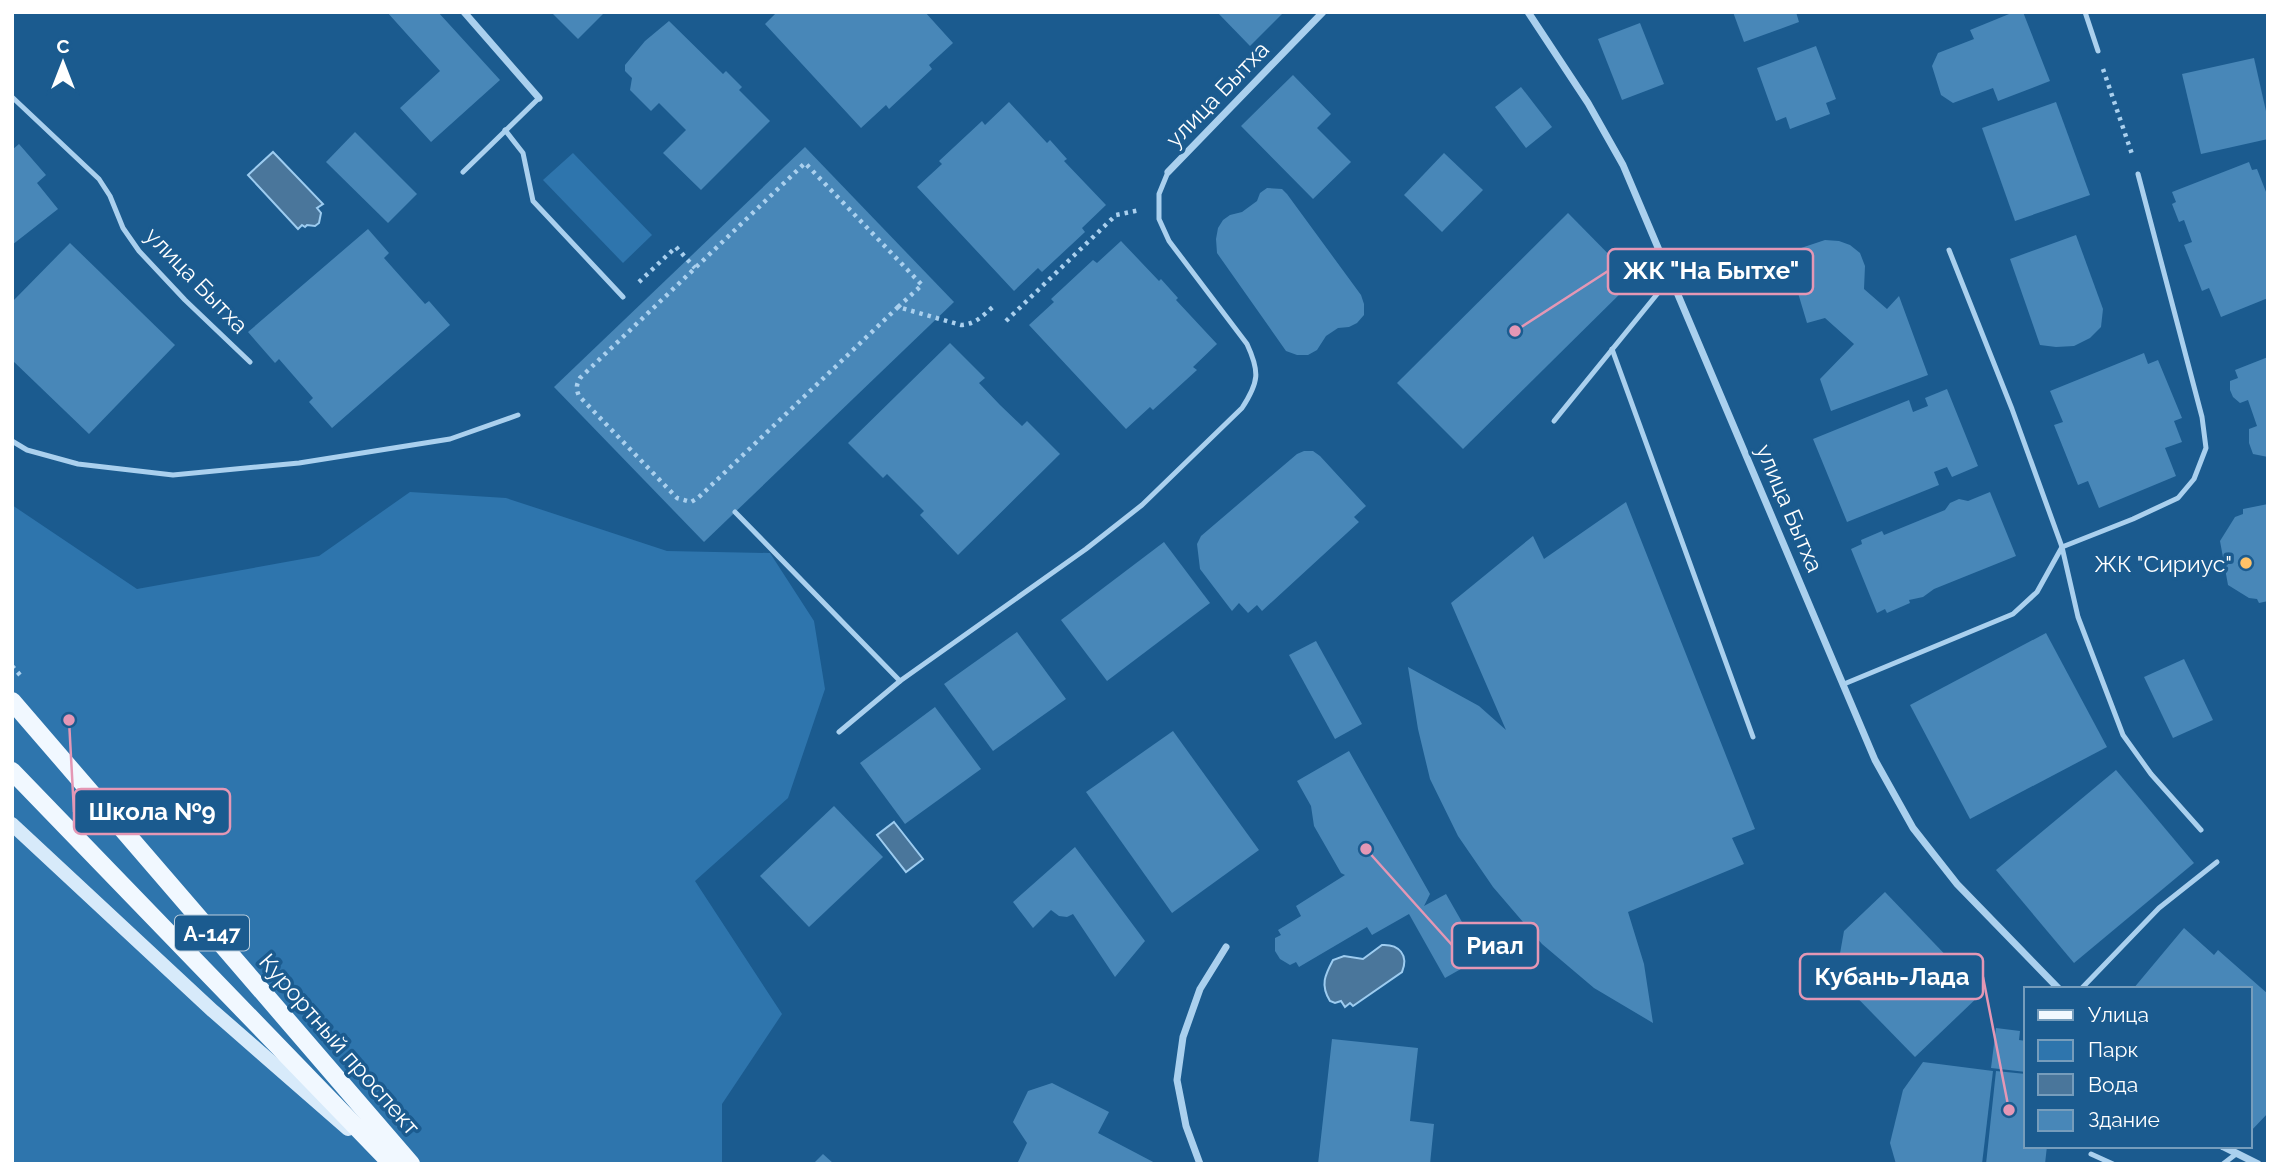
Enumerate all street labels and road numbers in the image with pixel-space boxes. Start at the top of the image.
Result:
street label: улица Бытха [1160,36,1274,152]
street label: улица Бытха [140,222,254,338]
street label: улица Бытха [1751,440,1829,576]
road number: А-147 [175,916,249,950]
street label: Курортный проспект [254,948,426,1140]

